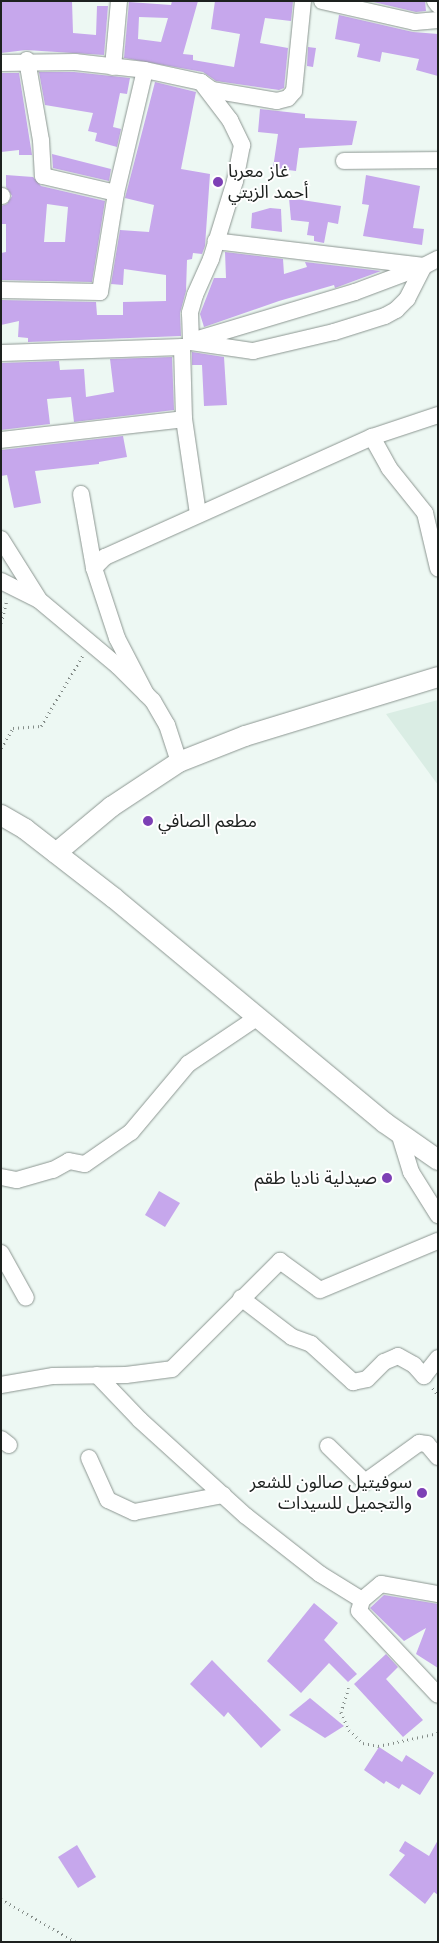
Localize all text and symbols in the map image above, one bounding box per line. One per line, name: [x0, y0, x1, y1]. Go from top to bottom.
place label: غاز معربا أحمد الزيتي: [228, 161, 308, 203]
marker: غاز معربا أحمد الزيتي: [212, 176, 224, 188]
place label: مطعم الصافي: [158, 810, 257, 832]
marker: مطعم الصافي: [142, 815, 154, 827]
place label: صيدلية ناديا طقم: [254, 1167, 377, 1189]
marker: صيدلية ناديا طقم: [381, 1172, 393, 1184]
place label: سوفيتيل صالون للشعر والتجميل للسيدات: [250, 1472, 412, 1515]
marker: سوفيتيل صالون للشعر والتجميل للسيدات: [416, 1487, 428, 1499]

